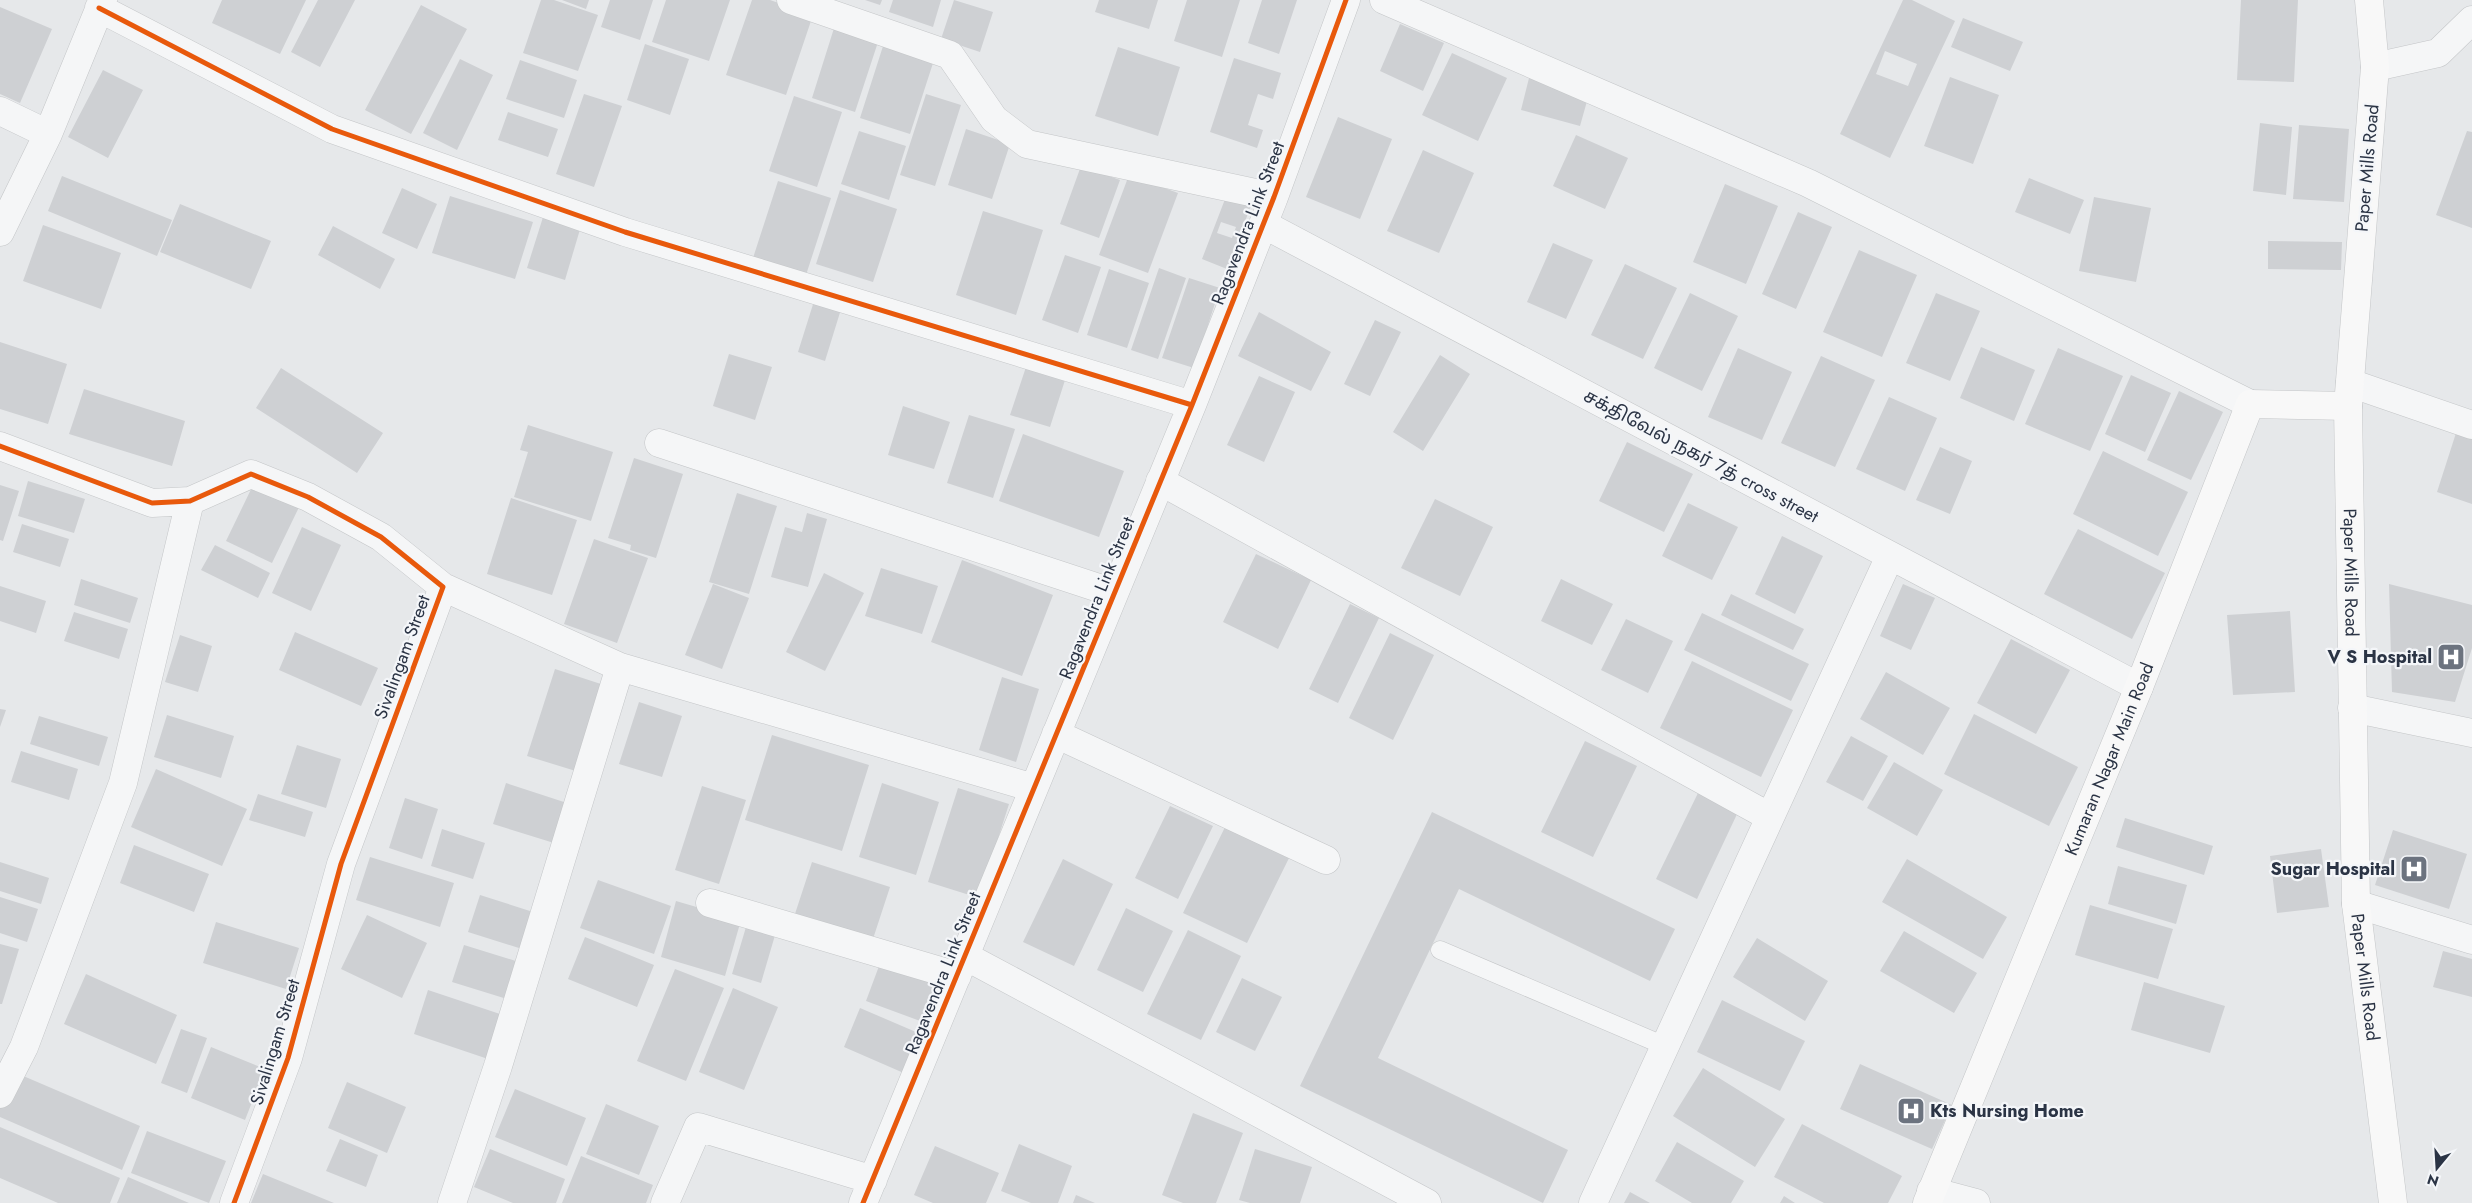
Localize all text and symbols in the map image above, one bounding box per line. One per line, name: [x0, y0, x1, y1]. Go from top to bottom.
street label: Paper Mills Road: [2348, 103, 2386, 233]
street label: Ragavendra Link Street: [1205, 137, 1291, 308]
street label: சக்திவேல் நகர் 7த் cross street: [1579, 383, 1824, 529]
street label: Paper Mills Road: [2337, 508, 2365, 637]
street label: Ragavendra Link Street: [1053, 512, 1142, 683]
street label: Sivalingam Street: [367, 591, 437, 723]
hospital icon: V S Hospital: [2436, 642, 2466, 672]
place label: V S Hospital: [2326, 644, 2432, 670]
street label: Kumaran Nagar Main Road: [2058, 659, 2160, 859]
hospital icon: Sugar Hospital: [2399, 854, 2429, 884]
place label: Sugar Hospital: [2271, 856, 2395, 882]
street label: Ragavendra Link Street: [899, 887, 988, 1058]
street label: Paper Mills Road: [2344, 912, 2386, 1042]
street label: Sivalingam Street: [243, 975, 307, 1108]
hospital icon: Kts Nursing Home: [1896, 1096, 1926, 1126]
place label: Kts Nursing Home: [1930, 1098, 2084, 1124]
north arrow: [2412, 1143, 2462, 1193]
text: N: [2425, 1169, 2441, 1192]

